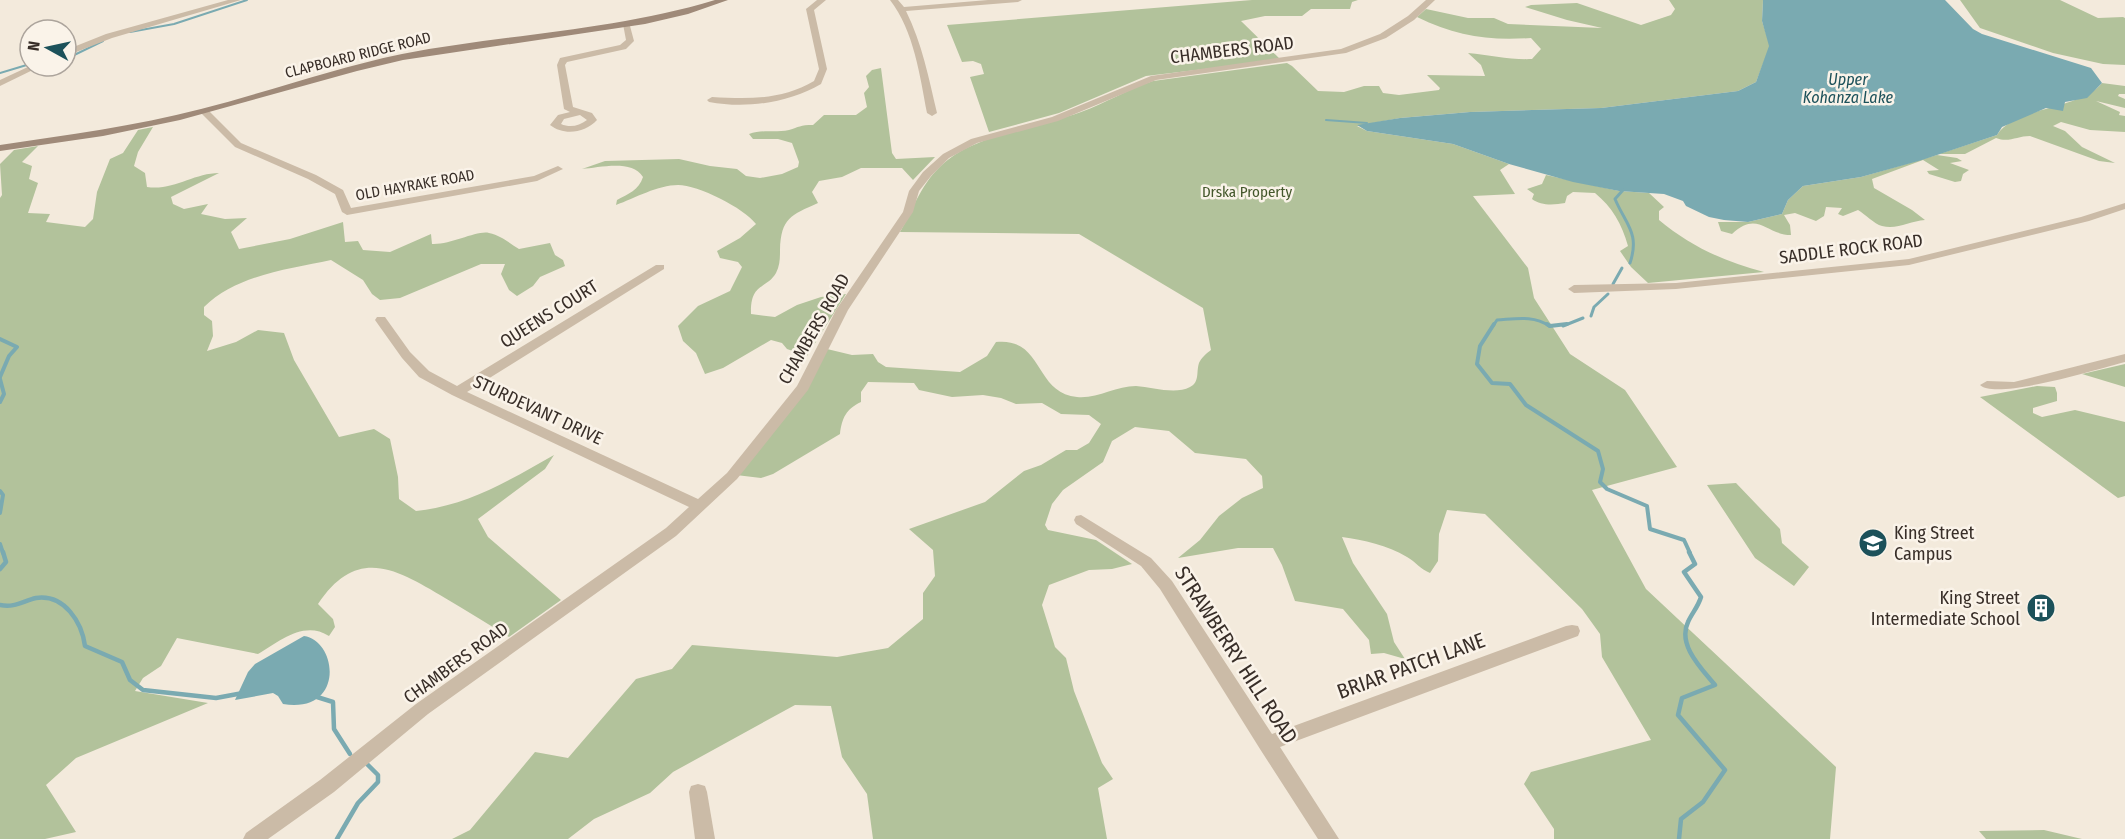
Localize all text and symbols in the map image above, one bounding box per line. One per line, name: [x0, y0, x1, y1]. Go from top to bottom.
north arrow: [18, 18, 78, 78]
street label: CLAPBOARD RIDGE ROAD: [283, 28, 433, 82]
street label: CHAMBERS ROAD: [1169, 32, 1295, 68]
text: N: [24, 40, 44, 52]
water label: Upper Kohanza Lake: [1803, 70, 1894, 107]
street label: OLD HAYRAKE ROAD: [354, 166, 476, 204]
park label: Drska Property: [1202, 183, 1292, 201]
street label: SADDLE ROCK ROAD: [1778, 229, 1924, 269]
street label: CHAMBERS ROAD: [773, 270, 855, 388]
street label: QUEENS COURT: [496, 275, 603, 353]
street label: STURDEVANT DRIVE: [470, 370, 606, 450]
place label: King Street Campus: [1894, 522, 1975, 565]
school or university icon: King Street Campus: [1857, 527, 1889, 559]
street label: STRAWBERRY HILL ROAD: [1169, 561, 1303, 749]
place label: King Street Intermediate School: [1871, 587, 2020, 630]
building icon: King Street Intermediate School: [2025, 592, 2057, 624]
street label: CHAMBERS ROAD: [399, 618, 513, 708]
street label: BRIAR PATCH LANE: [1333, 627, 1489, 705]

